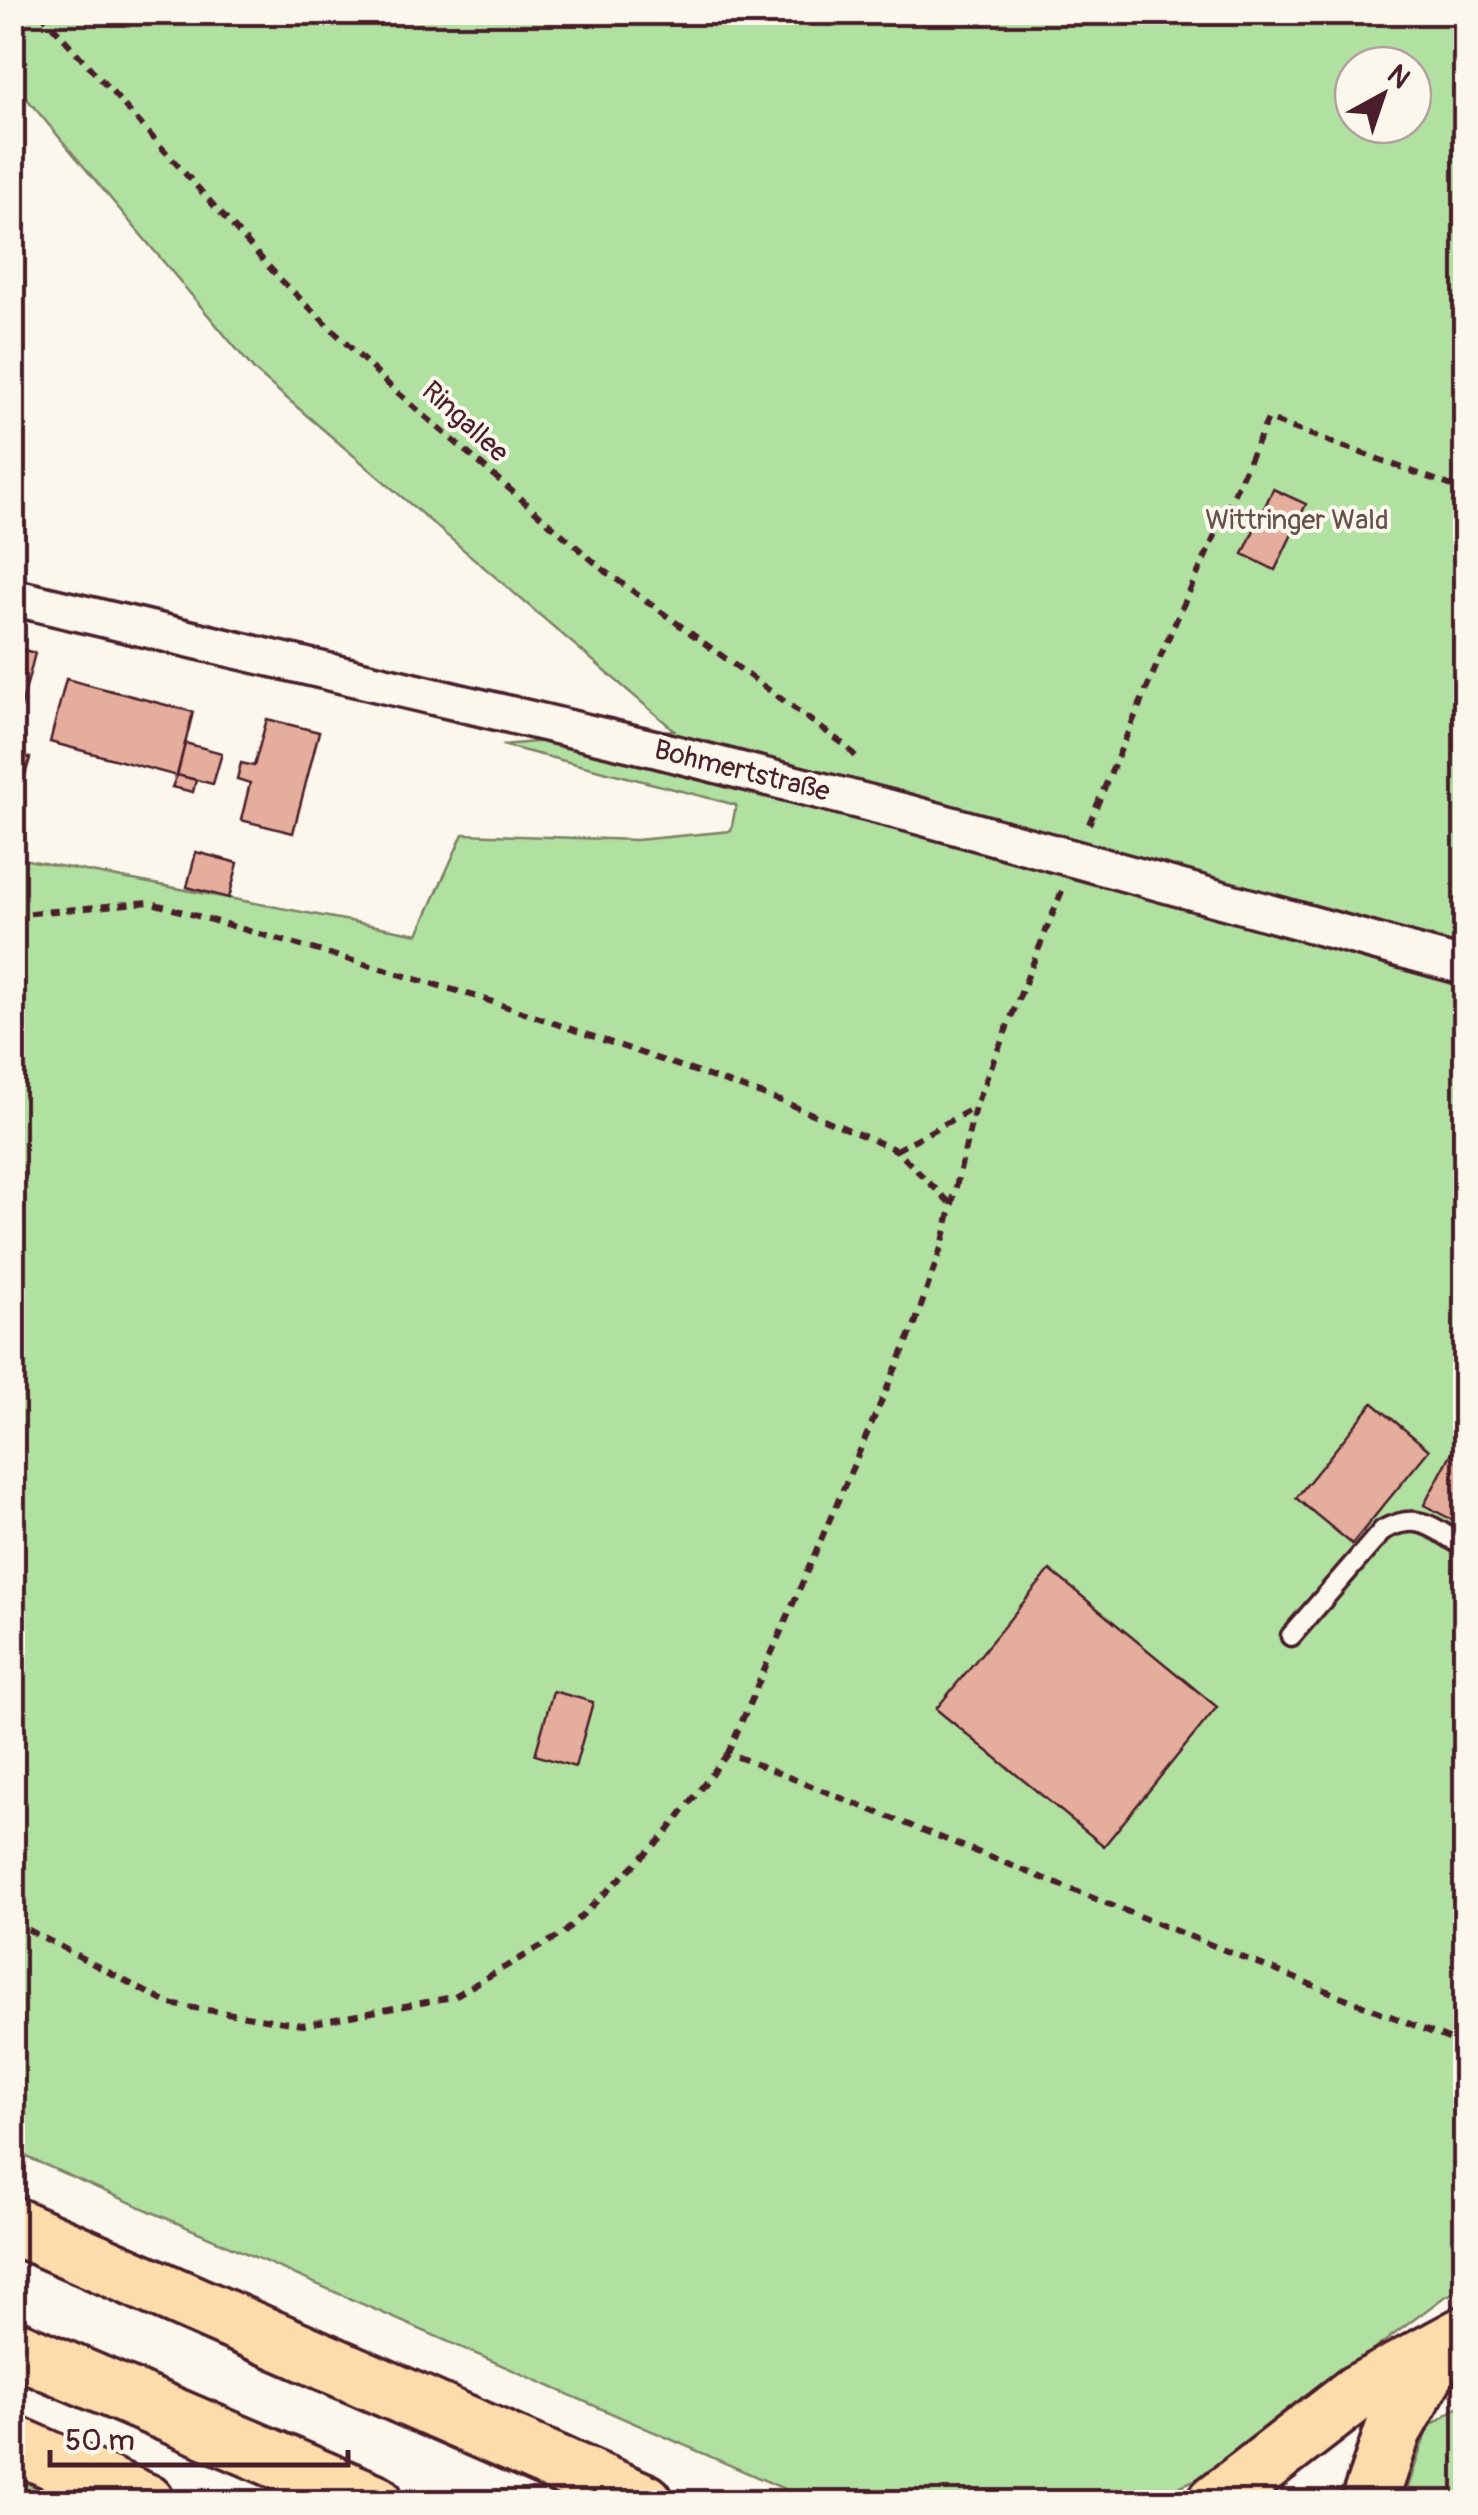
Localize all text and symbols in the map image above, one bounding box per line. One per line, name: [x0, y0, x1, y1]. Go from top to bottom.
north arrow: [1333, 45, 1433, 145]
text: N: [1380, 58, 1417, 96]
street label: Ringallee: [414, 374, 516, 470]
park label: Wittringer Wald: [1205, 503, 1389, 538]
street label: Bohmertstraße: [651, 732, 834, 810]
scale bar: [50, 2405, 348, 2467]
text: 50 m: [65, 2422, 135, 2459]

